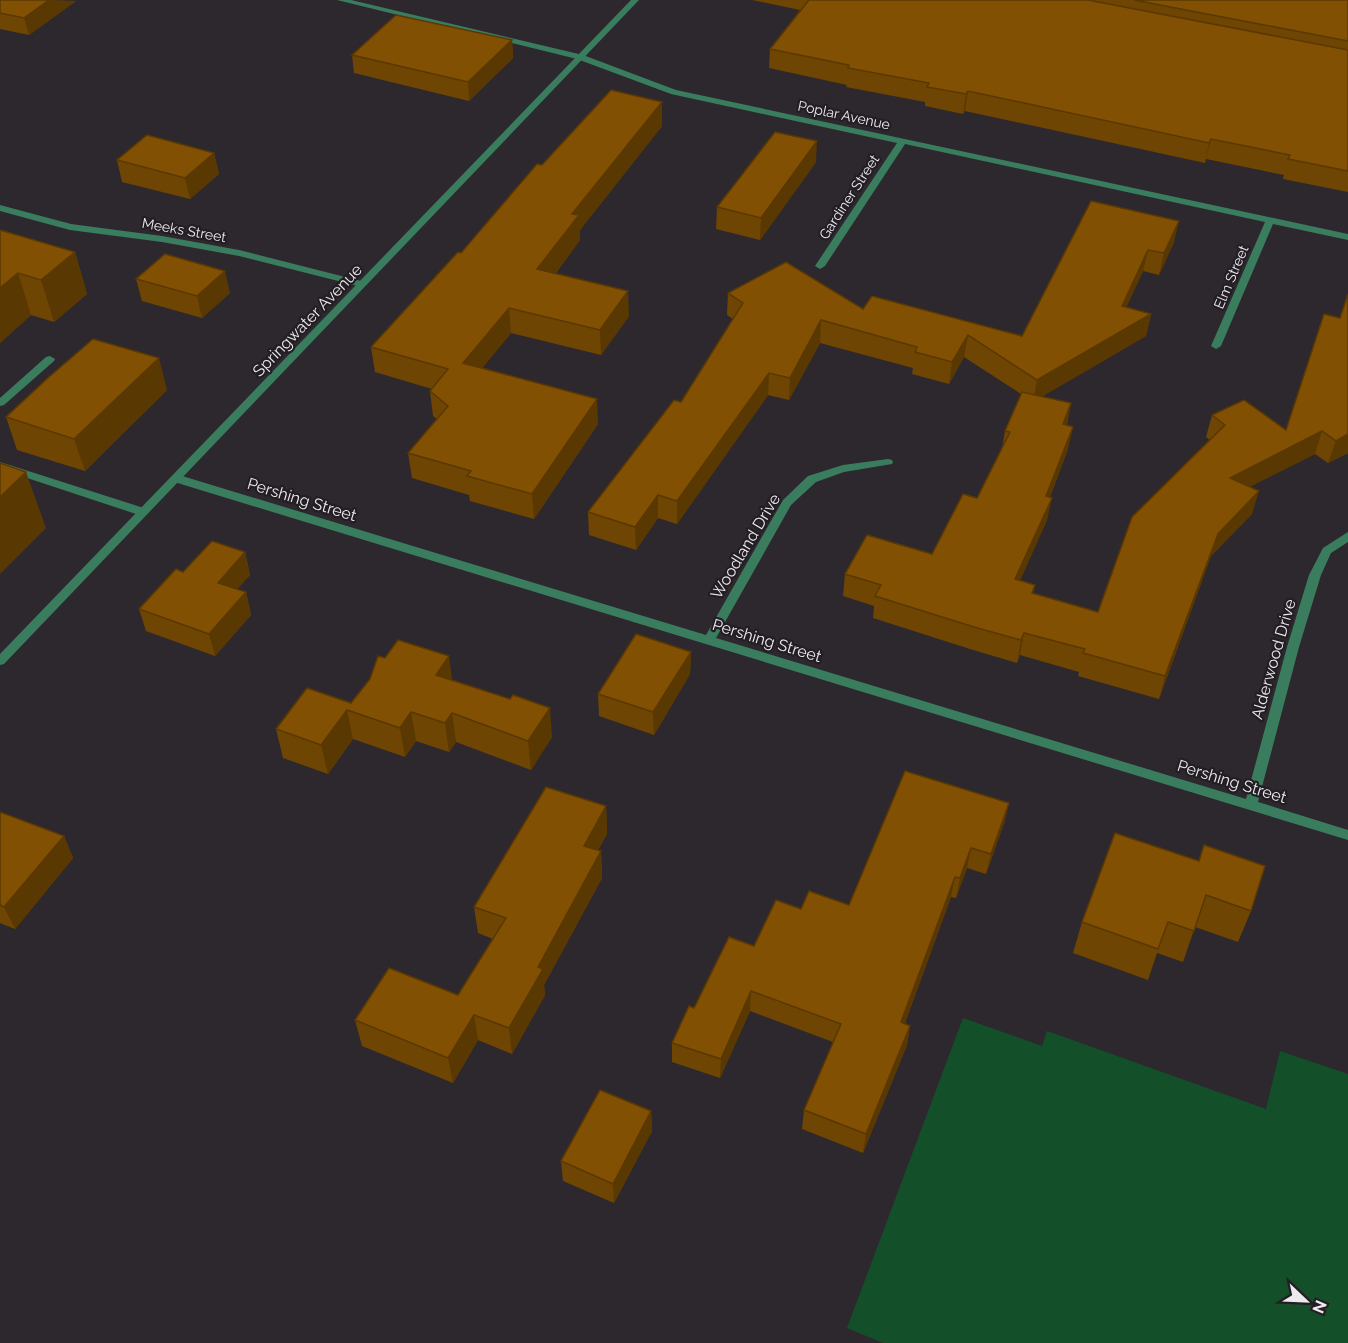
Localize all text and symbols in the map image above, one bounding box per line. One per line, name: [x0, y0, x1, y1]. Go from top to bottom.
street label: Poplar Avenue: [796, 97, 892, 133]
street label: Gardiner Street: [816, 152, 882, 242]
street label: Meeks Street: [141, 215, 228, 245]
street label: Elm Street: [1210, 242, 1252, 311]
street label: Springwater Avenue: [249, 260, 366, 381]
street label: Pershing Street: [245, 474, 359, 525]
street label: Woodland Drive: [707, 490, 784, 602]
street label: Alderwood Drive: [1247, 597, 1300, 721]
street label: Pershing Street: [710, 615, 824, 666]
street label: Pershing Street: [1175, 756, 1289, 807]
north arrow: [1276, 1271, 1336, 1331]
text: N: [1308, 1297, 1330, 1316]

